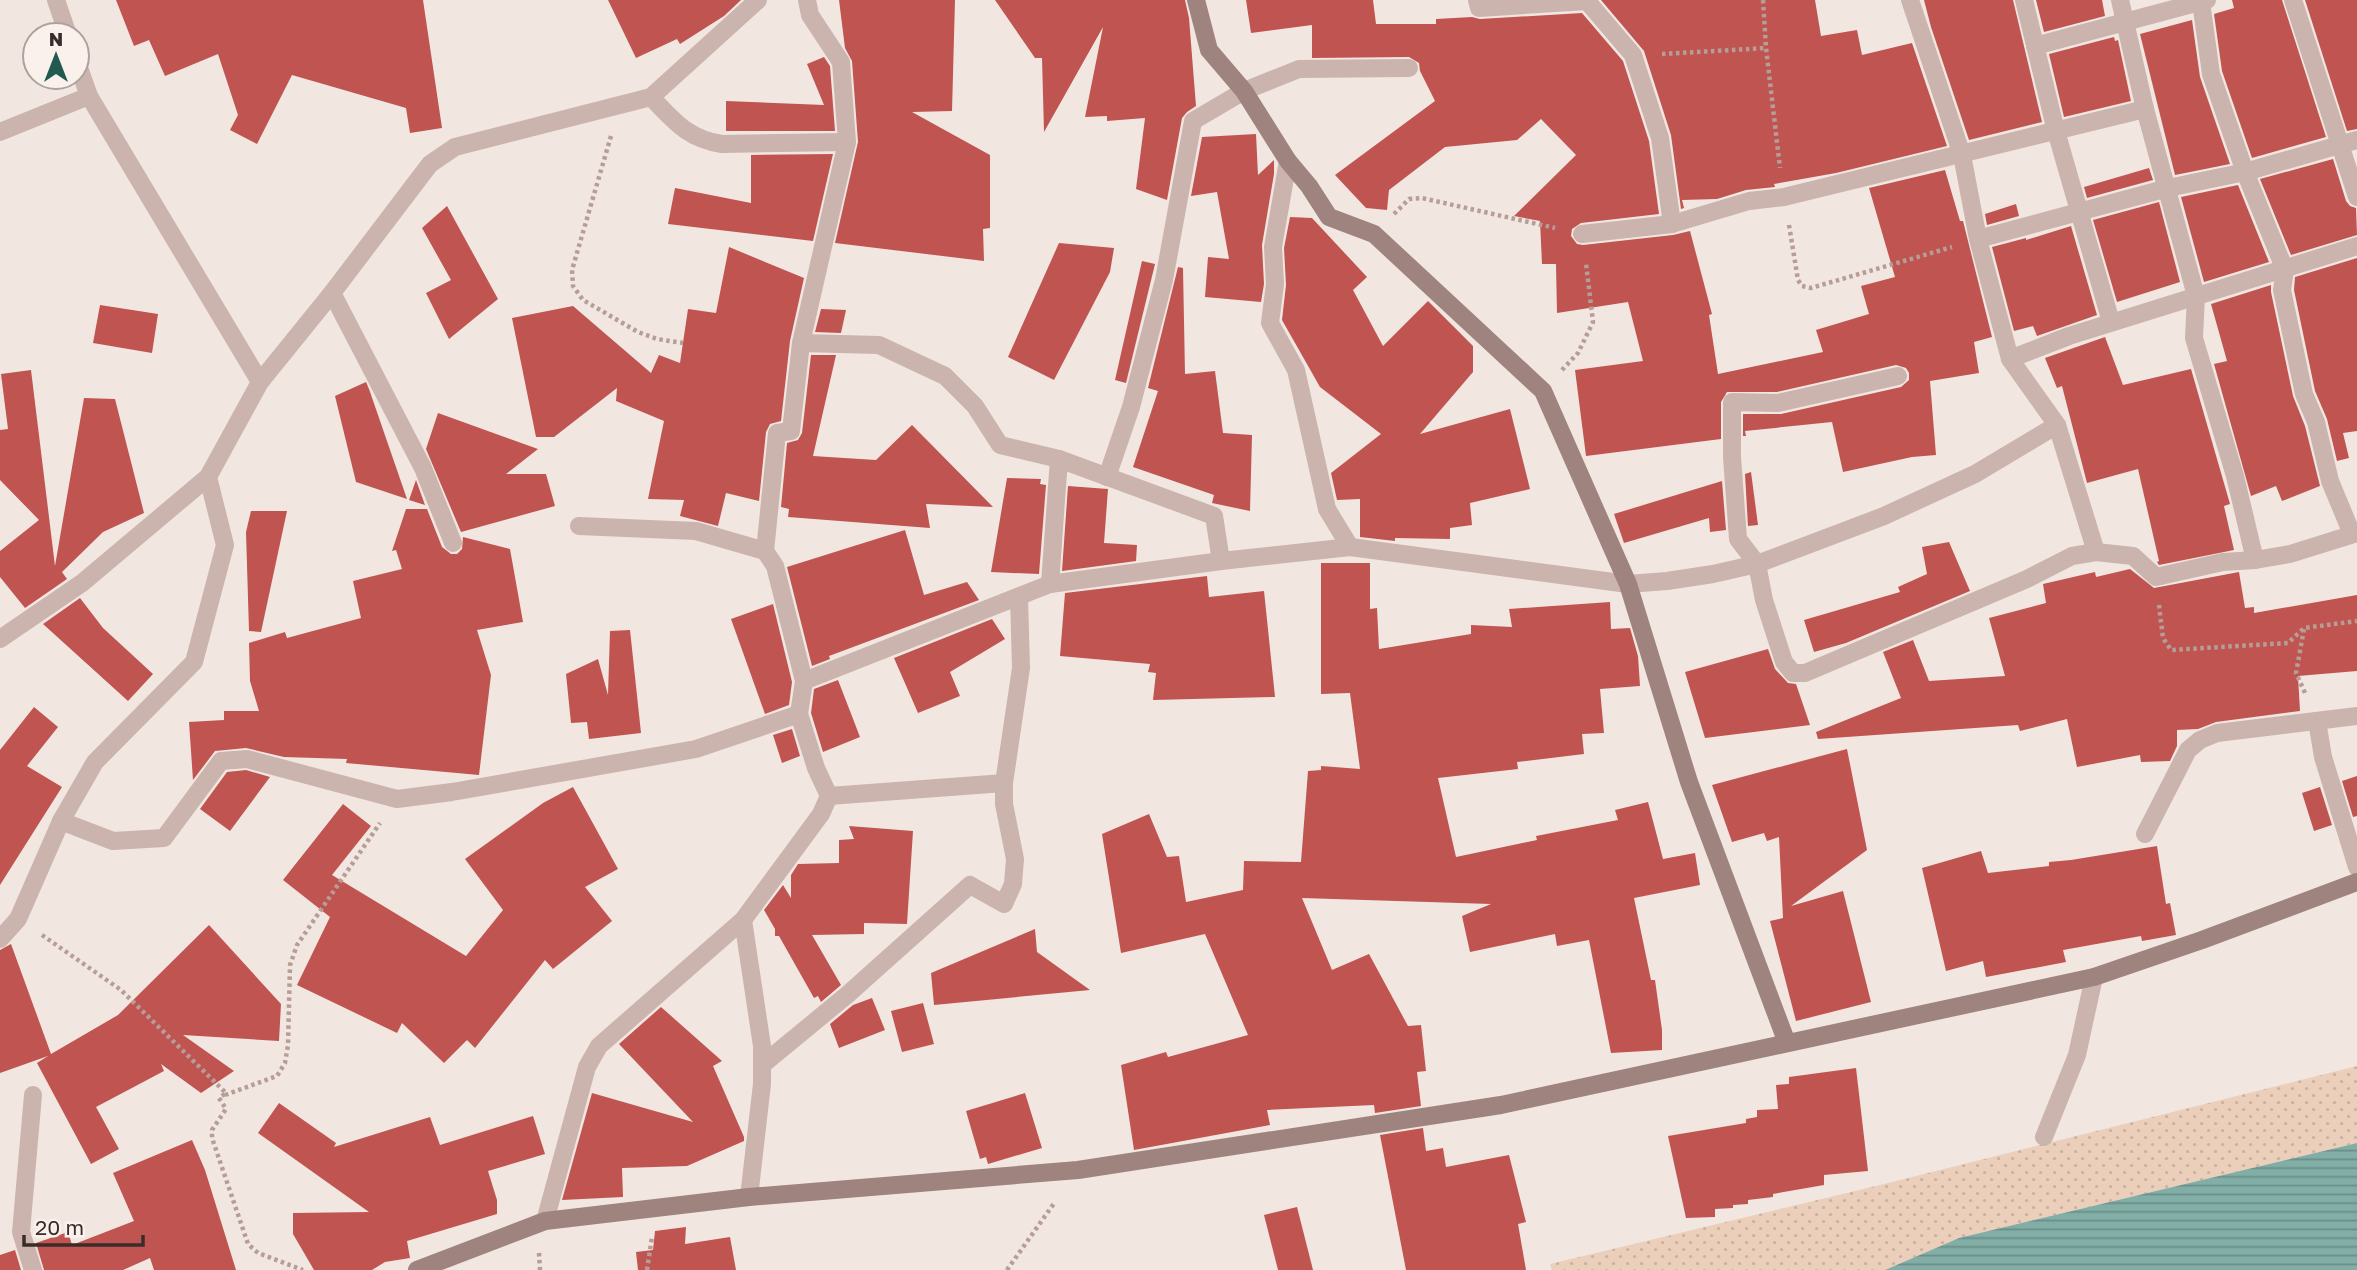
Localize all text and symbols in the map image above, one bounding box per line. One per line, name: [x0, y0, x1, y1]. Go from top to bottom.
north arrow: [21, 21, 91, 91]
text: N: [49, 27, 63, 50]
scale bar: [24, 1204, 144, 1248]
text: 20 m: [35, 1214, 84, 1240]

